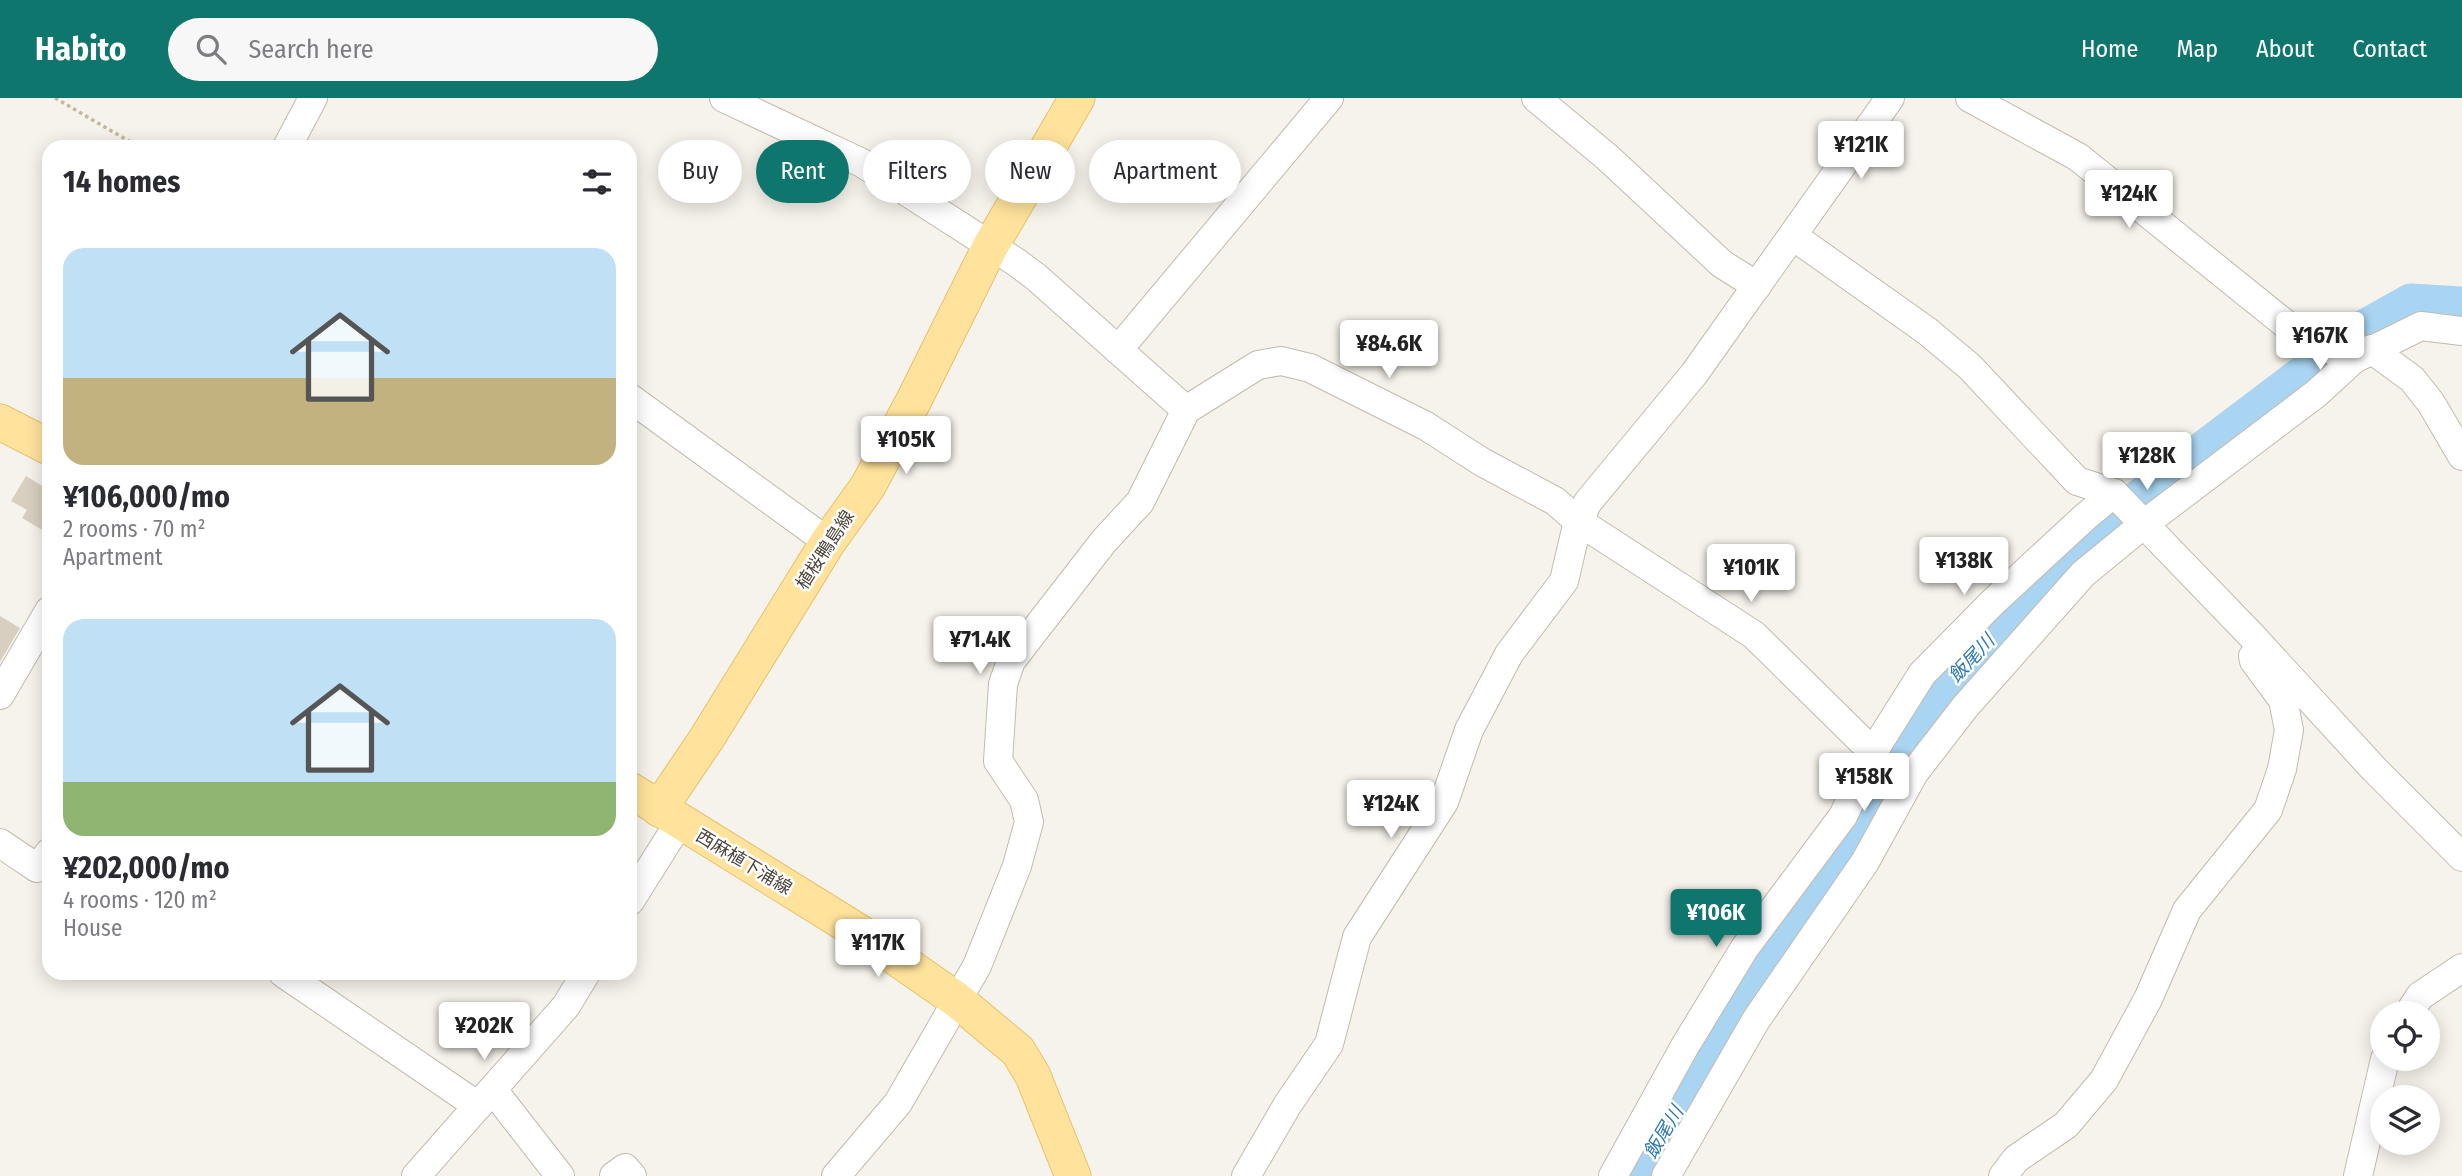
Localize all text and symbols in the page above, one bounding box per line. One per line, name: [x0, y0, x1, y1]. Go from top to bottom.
search box: [168, 18, 658, 81]
text: Habito: [35, 29, 126, 69]
icon: search: [192, 30, 230, 68]
text: Search here: [248, 34, 374, 65]
text: Home: [2081, 35, 2138, 63]
text: Map: [2176, 35, 2218, 63]
text: About: [2256, 35, 2314, 63]
text: Contact: [2352, 35, 2427, 63]
pin: ¥121K: [1812, 122, 1910, 181]
text: ¥121K: [1834, 130, 1888, 158]
chip: Buy: [658, 140, 742, 203]
chip: Rent: [756, 140, 849, 203]
chip: Filters: [863, 140, 971, 203]
chip: New: [985, 140, 1075, 203]
chip: Apartment: [1089, 140, 1241, 203]
icon: filters: [578, 163, 616, 201]
text: 14 homes: [63, 164, 180, 200]
pin: ¥124K: [2080, 170, 2178, 230]
text: ¥124K: [2101, 179, 2157, 207]
icon: home: [277, 294, 403, 420]
pin: ¥167K: [2271, 313, 2369, 372]
pin: ¥84.6K: [1332, 320, 1446, 380]
text: ¥167K: [2292, 321, 2348, 349]
text: ¥84.6K: [1356, 329, 1422, 357]
pin: ¥105K: [857, 416, 955, 476]
text: ¥105K: [877, 425, 935, 453]
pin: ¥128K: [2098, 432, 2196, 492]
text: ¥128K: [2118, 441, 2176, 469]
text: ¥106,000/mo: [63, 479, 230, 515]
street label: 植桜鴨島線: [791, 506, 859, 594]
text: 2 rooms · 70 m²: [63, 515, 206, 543]
pin: ¥138K: [1915, 538, 2013, 597]
text: Apartment: [63, 543, 163, 571]
pin: ¥101K: [1702, 545, 1800, 604]
text: ¥138K: [1935, 546, 1993, 574]
text: ¥101K: [1723, 553, 1779, 581]
pin: ¥71.4K: [923, 616, 1037, 676]
text: ¥71.4K: [949, 625, 1011, 653]
water label: 飯尾川: [1944, 628, 2001, 687]
icon: home: [277, 665, 403, 791]
pin: ¥158K: [1815, 754, 1913, 813]
text: ¥158K: [1835, 762, 1893, 790]
pin: ¥124K: [1342, 780, 1440, 840]
text: ¥124K: [1363, 789, 1419, 817]
street label: 西麻植下浦線: [692, 825, 796, 899]
text: ¥202,000/mo: [63, 850, 230, 886]
text: 4 rooms · 120 m²: [63, 886, 217, 914]
pin: ¥106K: [1667, 890, 1765, 949]
text: ¥106K: [1687, 898, 1745, 926]
text: House: [63, 914, 122, 942]
pin: ¥117K: [829, 920, 927, 979]
text: ¥117K: [851, 928, 905, 956]
map controls: [2370, 1001, 2440, 1155]
button: locate: [2370, 1001, 2440, 1071]
pin: ¥202K: [435, 1002, 533, 1062]
text: ¥202K: [455, 1011, 513, 1039]
button: layers: [2370, 1085, 2440, 1155]
water label: 飯尾川: [1639, 1100, 1689, 1163]

